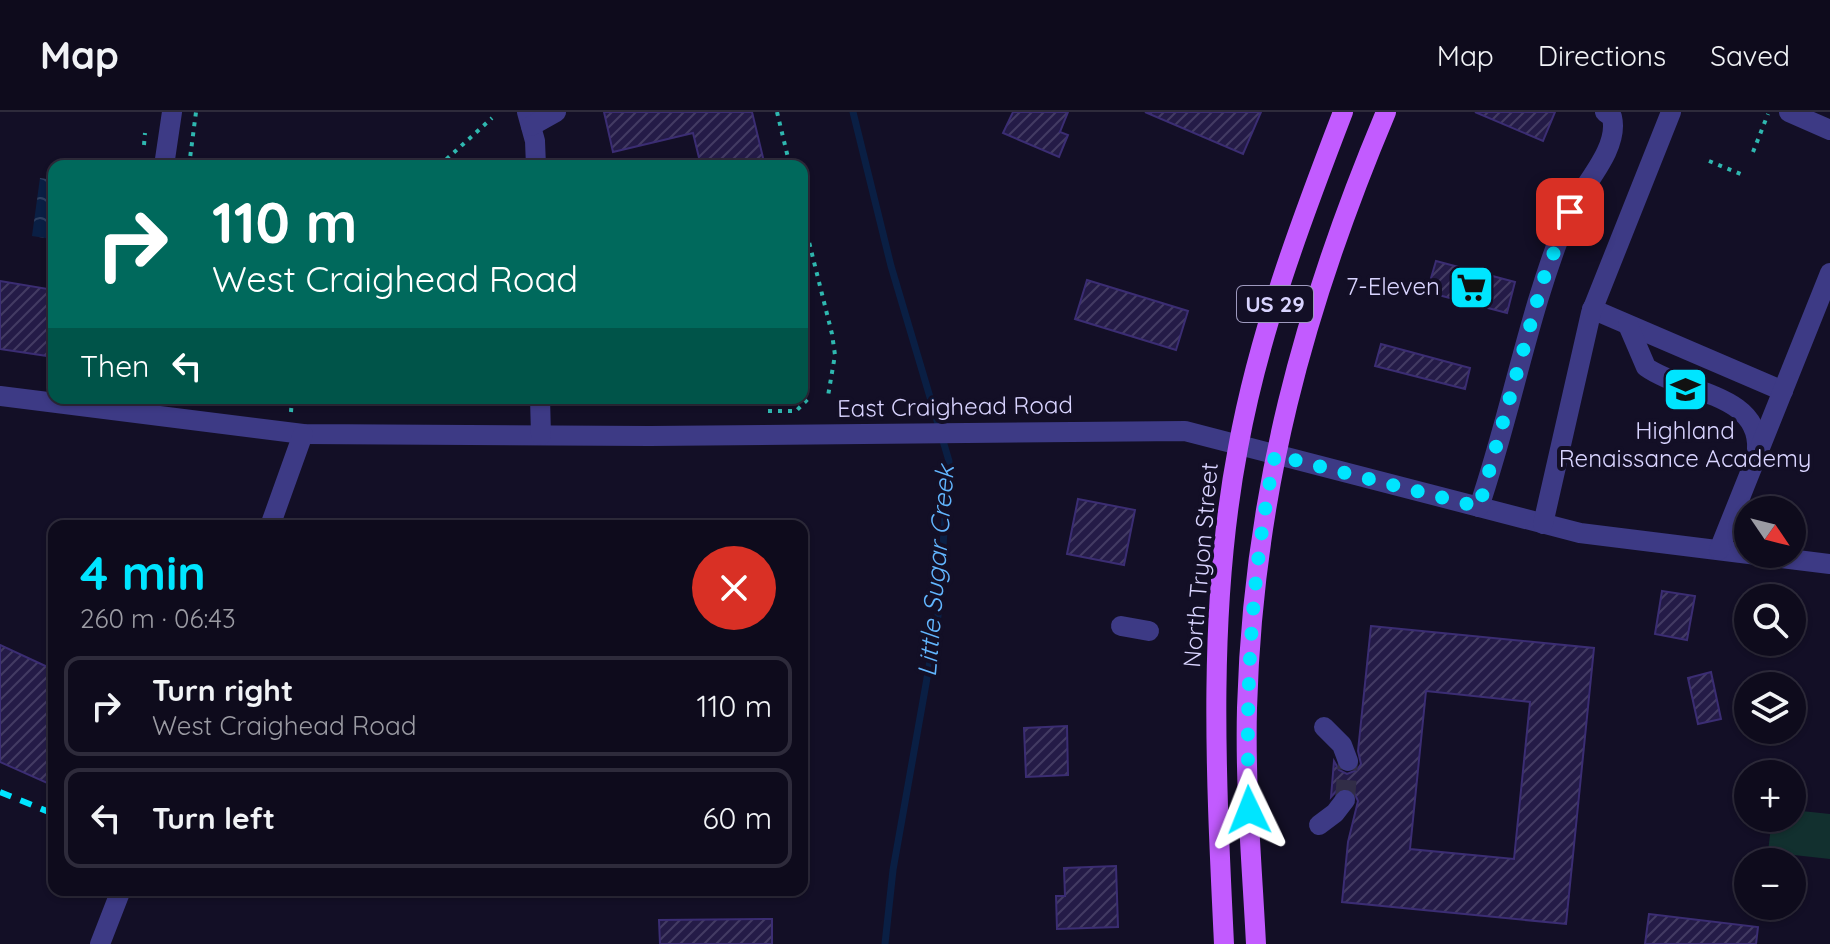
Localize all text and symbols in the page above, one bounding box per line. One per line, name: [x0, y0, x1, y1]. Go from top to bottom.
text: Map: [40, 31, 119, 79]
text: Map: [1437, 38, 1494, 73]
text: Directions: [1538, 38, 1666, 73]
text: Saved: [1710, 38, 1790, 73]
pin: [1536, 178, 1604, 246]
text: 110 m: [212, 187, 357, 257]
icon: arrive: [1548, 190, 1592, 234]
icon: right: [80, 192, 184, 296]
text: West Craighead Road: [212, 256, 578, 301]
supermarket icon: 7-Eleven: [1447, 263, 1495, 311]
place label: 7-Eleven: [1346, 271, 1440, 301]
road number: US 29: [1237, 286, 1313, 322]
icon: left: [165, 344, 209, 388]
text: Then: [80, 347, 149, 385]
school or university icon: Highland Renaissance Academy: [1661, 365, 1709, 413]
street label: East Craighead Road: [837, 389, 1073, 423]
place label: Highland Renaissance Academy: [1559, 415, 1811, 473]
street label: North Tryon Street: [1176, 461, 1224, 669]
water label: Little Sugar Creek: [910, 462, 961, 678]
north arrow: [1734, 496, 1806, 568]
map controls: [1734, 496, 1806, 920]
text: 4 min: [80, 542, 206, 602]
button: close: [692, 546, 776, 630]
button: search: [1734, 584, 1806, 656]
text: 260 m · 06:43: [80, 602, 236, 635]
text: Turn right: [152, 671, 293, 709]
button: layers: [1734, 672, 1806, 744]
icon: right: [84, 684, 128, 728]
text: 110 m: [696, 687, 772, 725]
text: West Craighead Road: [152, 709, 416, 742]
button: +: [1734, 760, 1806, 832]
position arrow: [1207, 768, 1291, 852]
icon: left: [84, 796, 128, 840]
text: Turn left: [152, 799, 275, 837]
text: 60 m: [702, 799, 772, 837]
button: −: [1734, 848, 1806, 920]

